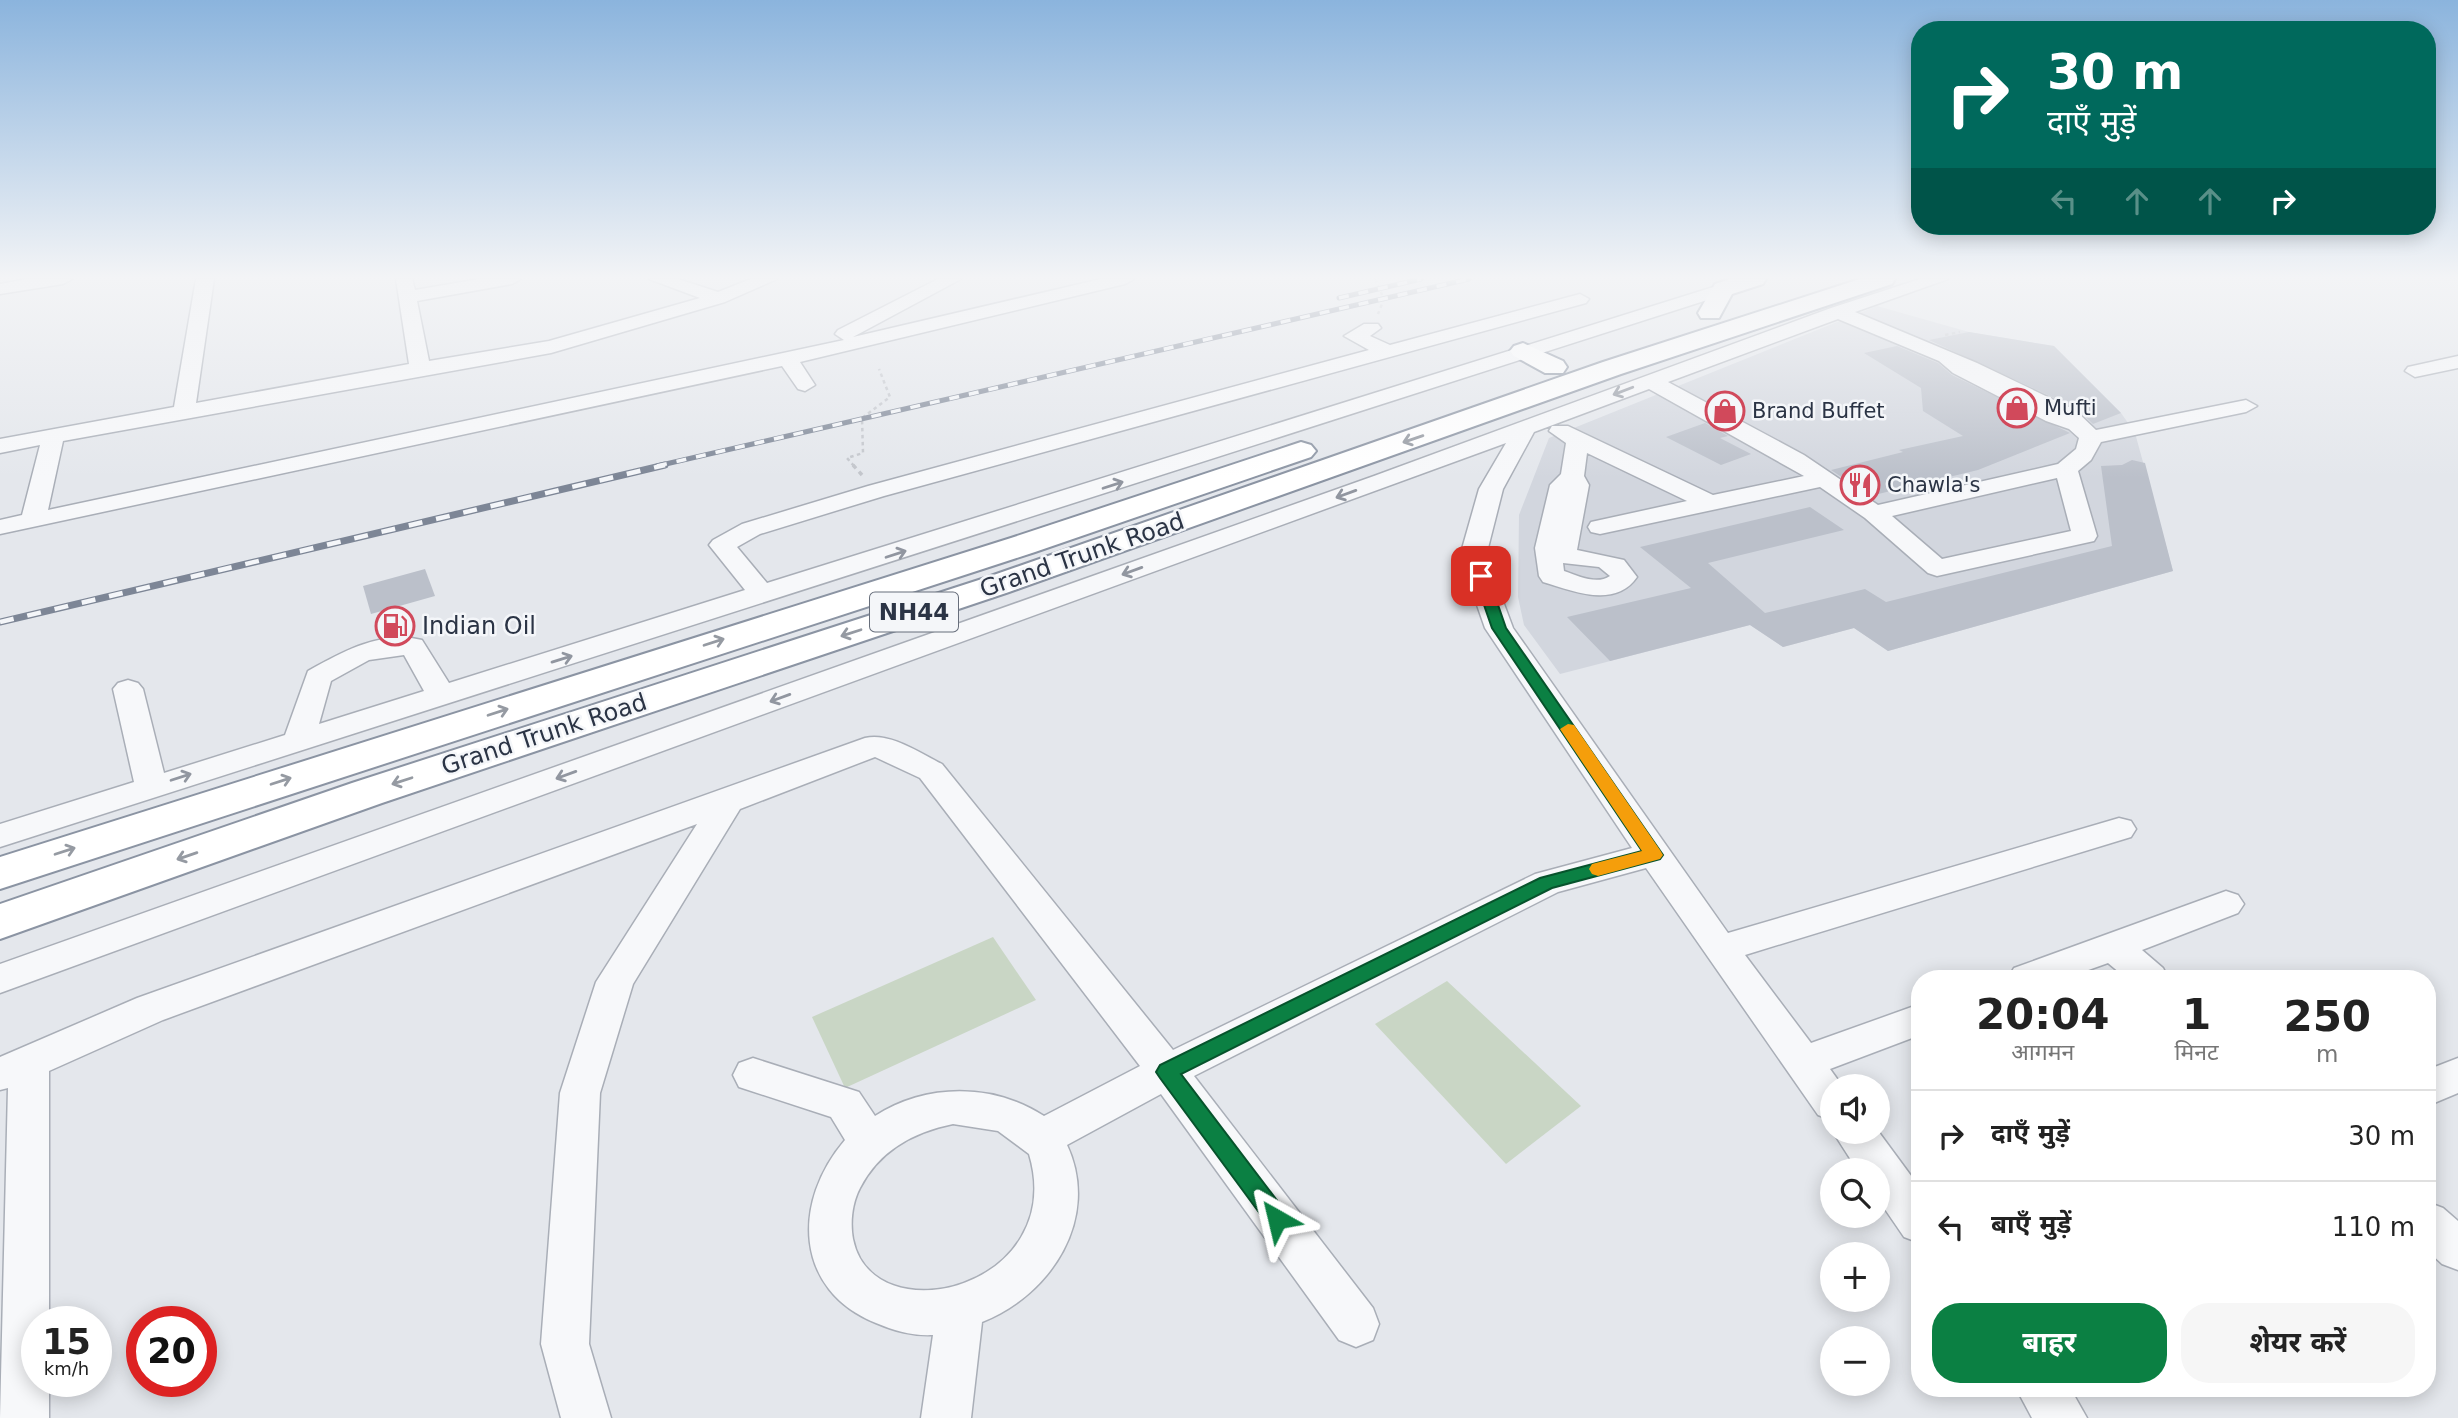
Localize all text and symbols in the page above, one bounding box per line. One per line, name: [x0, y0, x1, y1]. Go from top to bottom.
text: 30 m: [2047, 44, 2183, 101]
icon: right: [1932, 49, 2023, 140]
text: दाएँ मुड़ें: [2047, 103, 2136, 141]
icon: left: [2045, 182, 2083, 220]
icon: ahead: [2118, 182, 2156, 220]
icon: ahead: [2191, 182, 2229, 220]
icon: right: [2264, 182, 2302, 220]
one-way arrow: [1612, 386, 1634, 399]
shop icon: Mufti: [1996, 387, 2038, 429]
shop icon: Brand Buffet: [1704, 390, 1746, 432]
place label: Mufti: [2044, 396, 2097, 420]
place label: Brand Buffet: [1752, 399, 1885, 423]
one-way arrow: [1403, 434, 1425, 446]
restaurant icon: Chawla's: [1839, 464, 1881, 506]
place label: Chawla's: [1887, 473, 1980, 497]
one-way arrow: [1102, 477, 1124, 490]
one-way arrow: [1336, 489, 1358, 501]
street label: Grand Trunk Road: [976, 507, 1188, 603]
pin: [1451, 546, 1511, 606]
one-way arrow: [885, 547, 907, 559]
icon: arrive: [1462, 557, 1500, 595]
one-way arrow: [1122, 566, 1144, 578]
road number: NH44: [870, 592, 958, 632]
fuel station icon: Indian Oil: [374, 605, 416, 647]
place label: Indian Oil: [422, 612, 536, 640]
one-way arrow: [840, 628, 862, 640]
one-way arrow: [703, 635, 725, 648]
one-way arrow: [551, 651, 573, 664]
street label: Grand Trunk Road: [438, 688, 650, 780]
one-way arrow: [769, 693, 791, 705]
one-way arrow: [486, 704, 508, 717]
one-way arrow: [170, 770, 192, 783]
one-way arrow: [555, 770, 577, 782]
one-way arrow: [270, 774, 292, 787]
one-way arrow: [392, 776, 414, 788]
one-way arrow: [53, 844, 75, 856]
one-way arrow: [177, 851, 199, 863]
text: 20:04: [1976, 990, 2110, 1039]
text: 1: [2182, 990, 2211, 1039]
text: 250: [2283, 992, 2371, 1041]
text: आगमन: [2011, 1039, 2074, 1065]
text: मिनट: [2174, 1039, 2219, 1065]
text: m: [2316, 1041, 2338, 1067]
map controls: [1820, 1074, 1890, 1396]
button: sound: [1820, 1074, 1890, 1144]
icon: right: [1932, 1117, 1970, 1155]
text: दाएँ मुड़ें: [1991, 1118, 2070, 1148]
text: 30 m: [2348, 1121, 2415, 1151]
button: search: [1820, 1158, 1890, 1228]
position arrow: [1240, 1182, 1314, 1256]
icon: left: [1932, 1208, 1970, 1246]
text: बाएँ मुड़ें: [1991, 1209, 2071, 1239]
text: 110 m: [2332, 1212, 2415, 1242]
button: +: [1820, 1242, 1890, 1312]
button: बाहर: [1932, 1303, 2167, 1383]
button: शेयर करें: [2181, 1303, 2415, 1383]
speed limit sign: 20: [126, 1306, 217, 1397]
text: 15: [42, 1322, 91, 1362]
button: −: [1820, 1326, 1890, 1396]
text: km/h: [44, 1358, 89, 1379]

